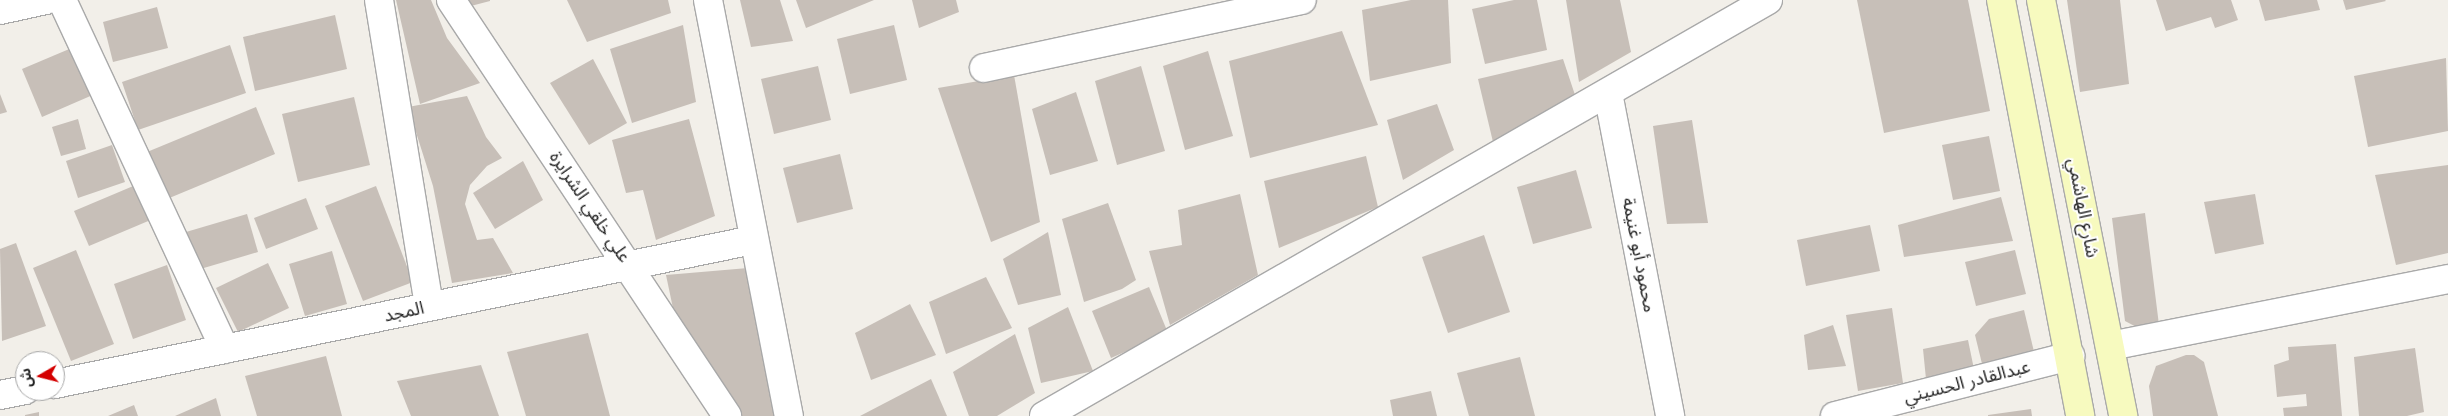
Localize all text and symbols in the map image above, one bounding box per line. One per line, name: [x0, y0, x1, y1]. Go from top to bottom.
street label: علي خلقي الشرايرة: [545, 147, 635, 267]
street label: شارع الهاشمي: [2063, 156, 2103, 260]
street label: محمود أبو غنيمة: [1617, 196, 1661, 314]
street label: المجد: [382, 297, 426, 327]
north arrow: [15, 351, 65, 401]
street label: عبدالقادر الحسيني: [1901, 356, 2033, 408]
text: ش: [16, 367, 36, 389]

